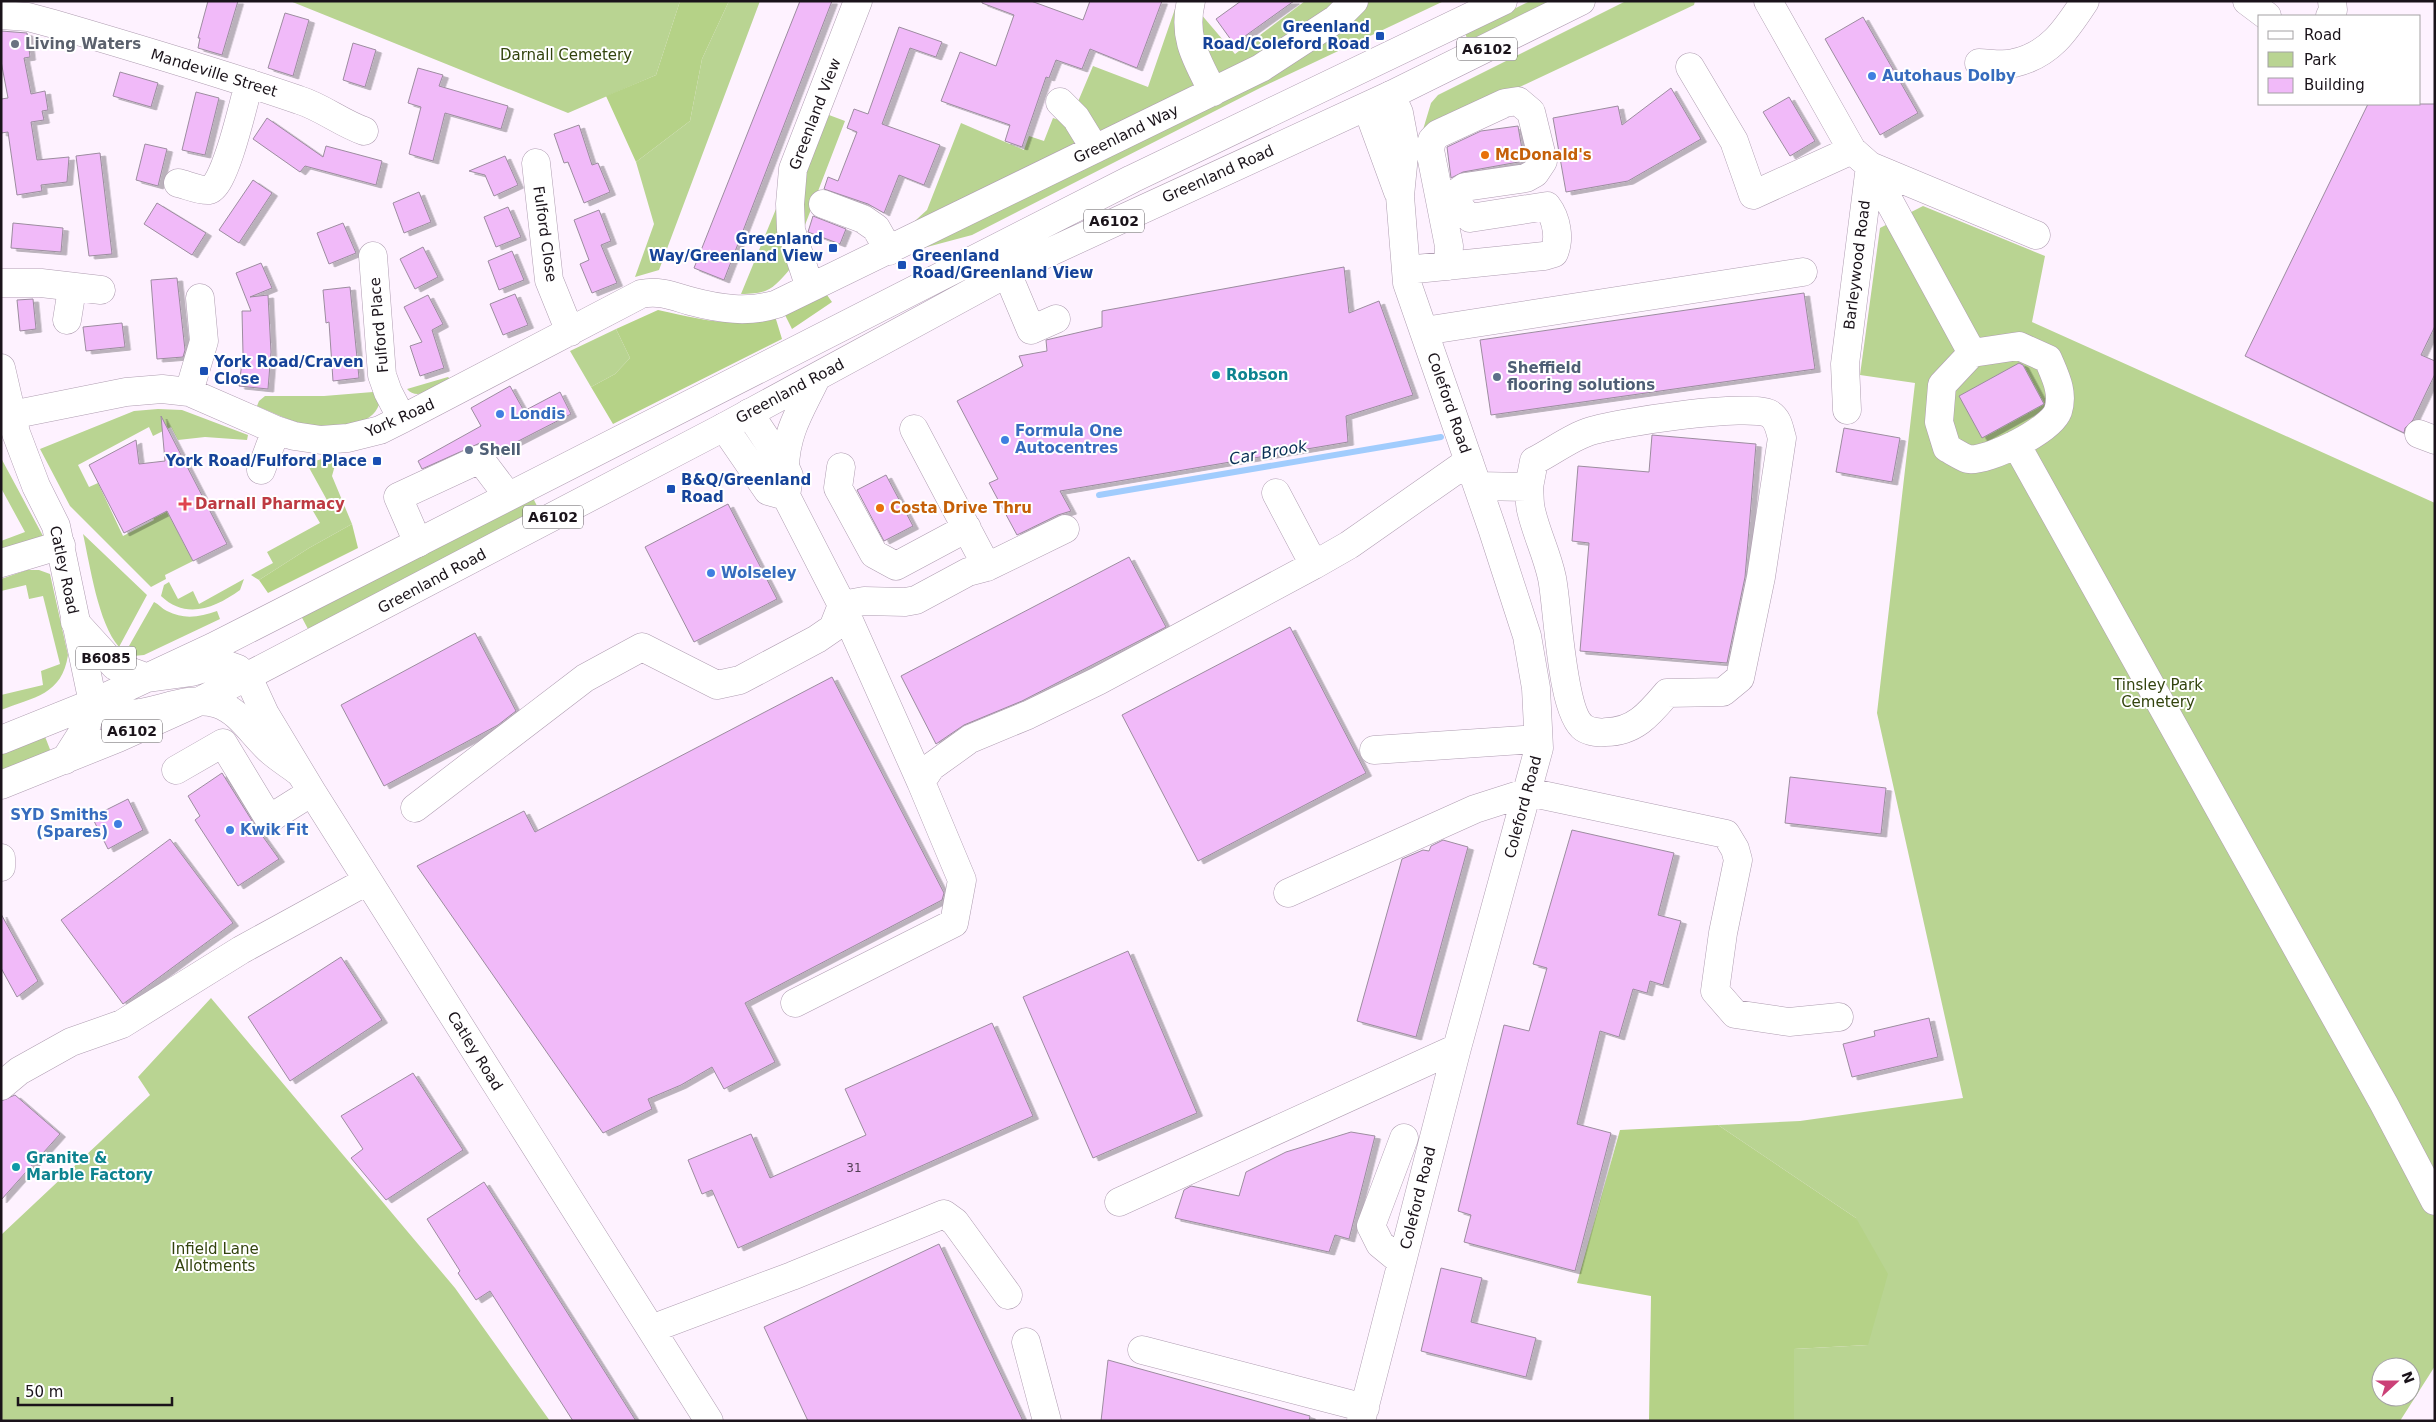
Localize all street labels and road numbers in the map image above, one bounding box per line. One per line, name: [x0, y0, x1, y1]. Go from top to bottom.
road number: A6102: [1457, 38, 1517, 61]
street label: Mandeville Street: [149, 45, 280, 101]
street label: Greenland View: [785, 56, 845, 172]
street label: Greenland Way: [1071, 101, 1182, 167]
street label: Greenland Road: [1159, 141, 1277, 207]
street label: Fulford Close: [529, 185, 561, 283]
street label: Barleywood Road: [1840, 199, 1874, 331]
road number: A6102: [1084, 210, 1144, 232]
street label: Fulford Place: [366, 276, 392, 374]
street label: Coleford Road: [1423, 350, 1475, 456]
street label: Greenland Road: [733, 355, 847, 427]
street label: York Road: [362, 395, 437, 442]
road number: A6102: [523, 506, 583, 528]
street label: Catley Road: [46, 524, 82, 616]
street label: Greenland Road: [375, 545, 489, 617]
road number: B6085: [76, 646, 136, 670]
road number: A6102: [102, 719, 162, 742]
street label: Coleford Road: [1501, 754, 1545, 860]
street label: Catley Road: [443, 1008, 507, 1094]
street label: Coleford Road: [1397, 1145, 1439, 1251]

